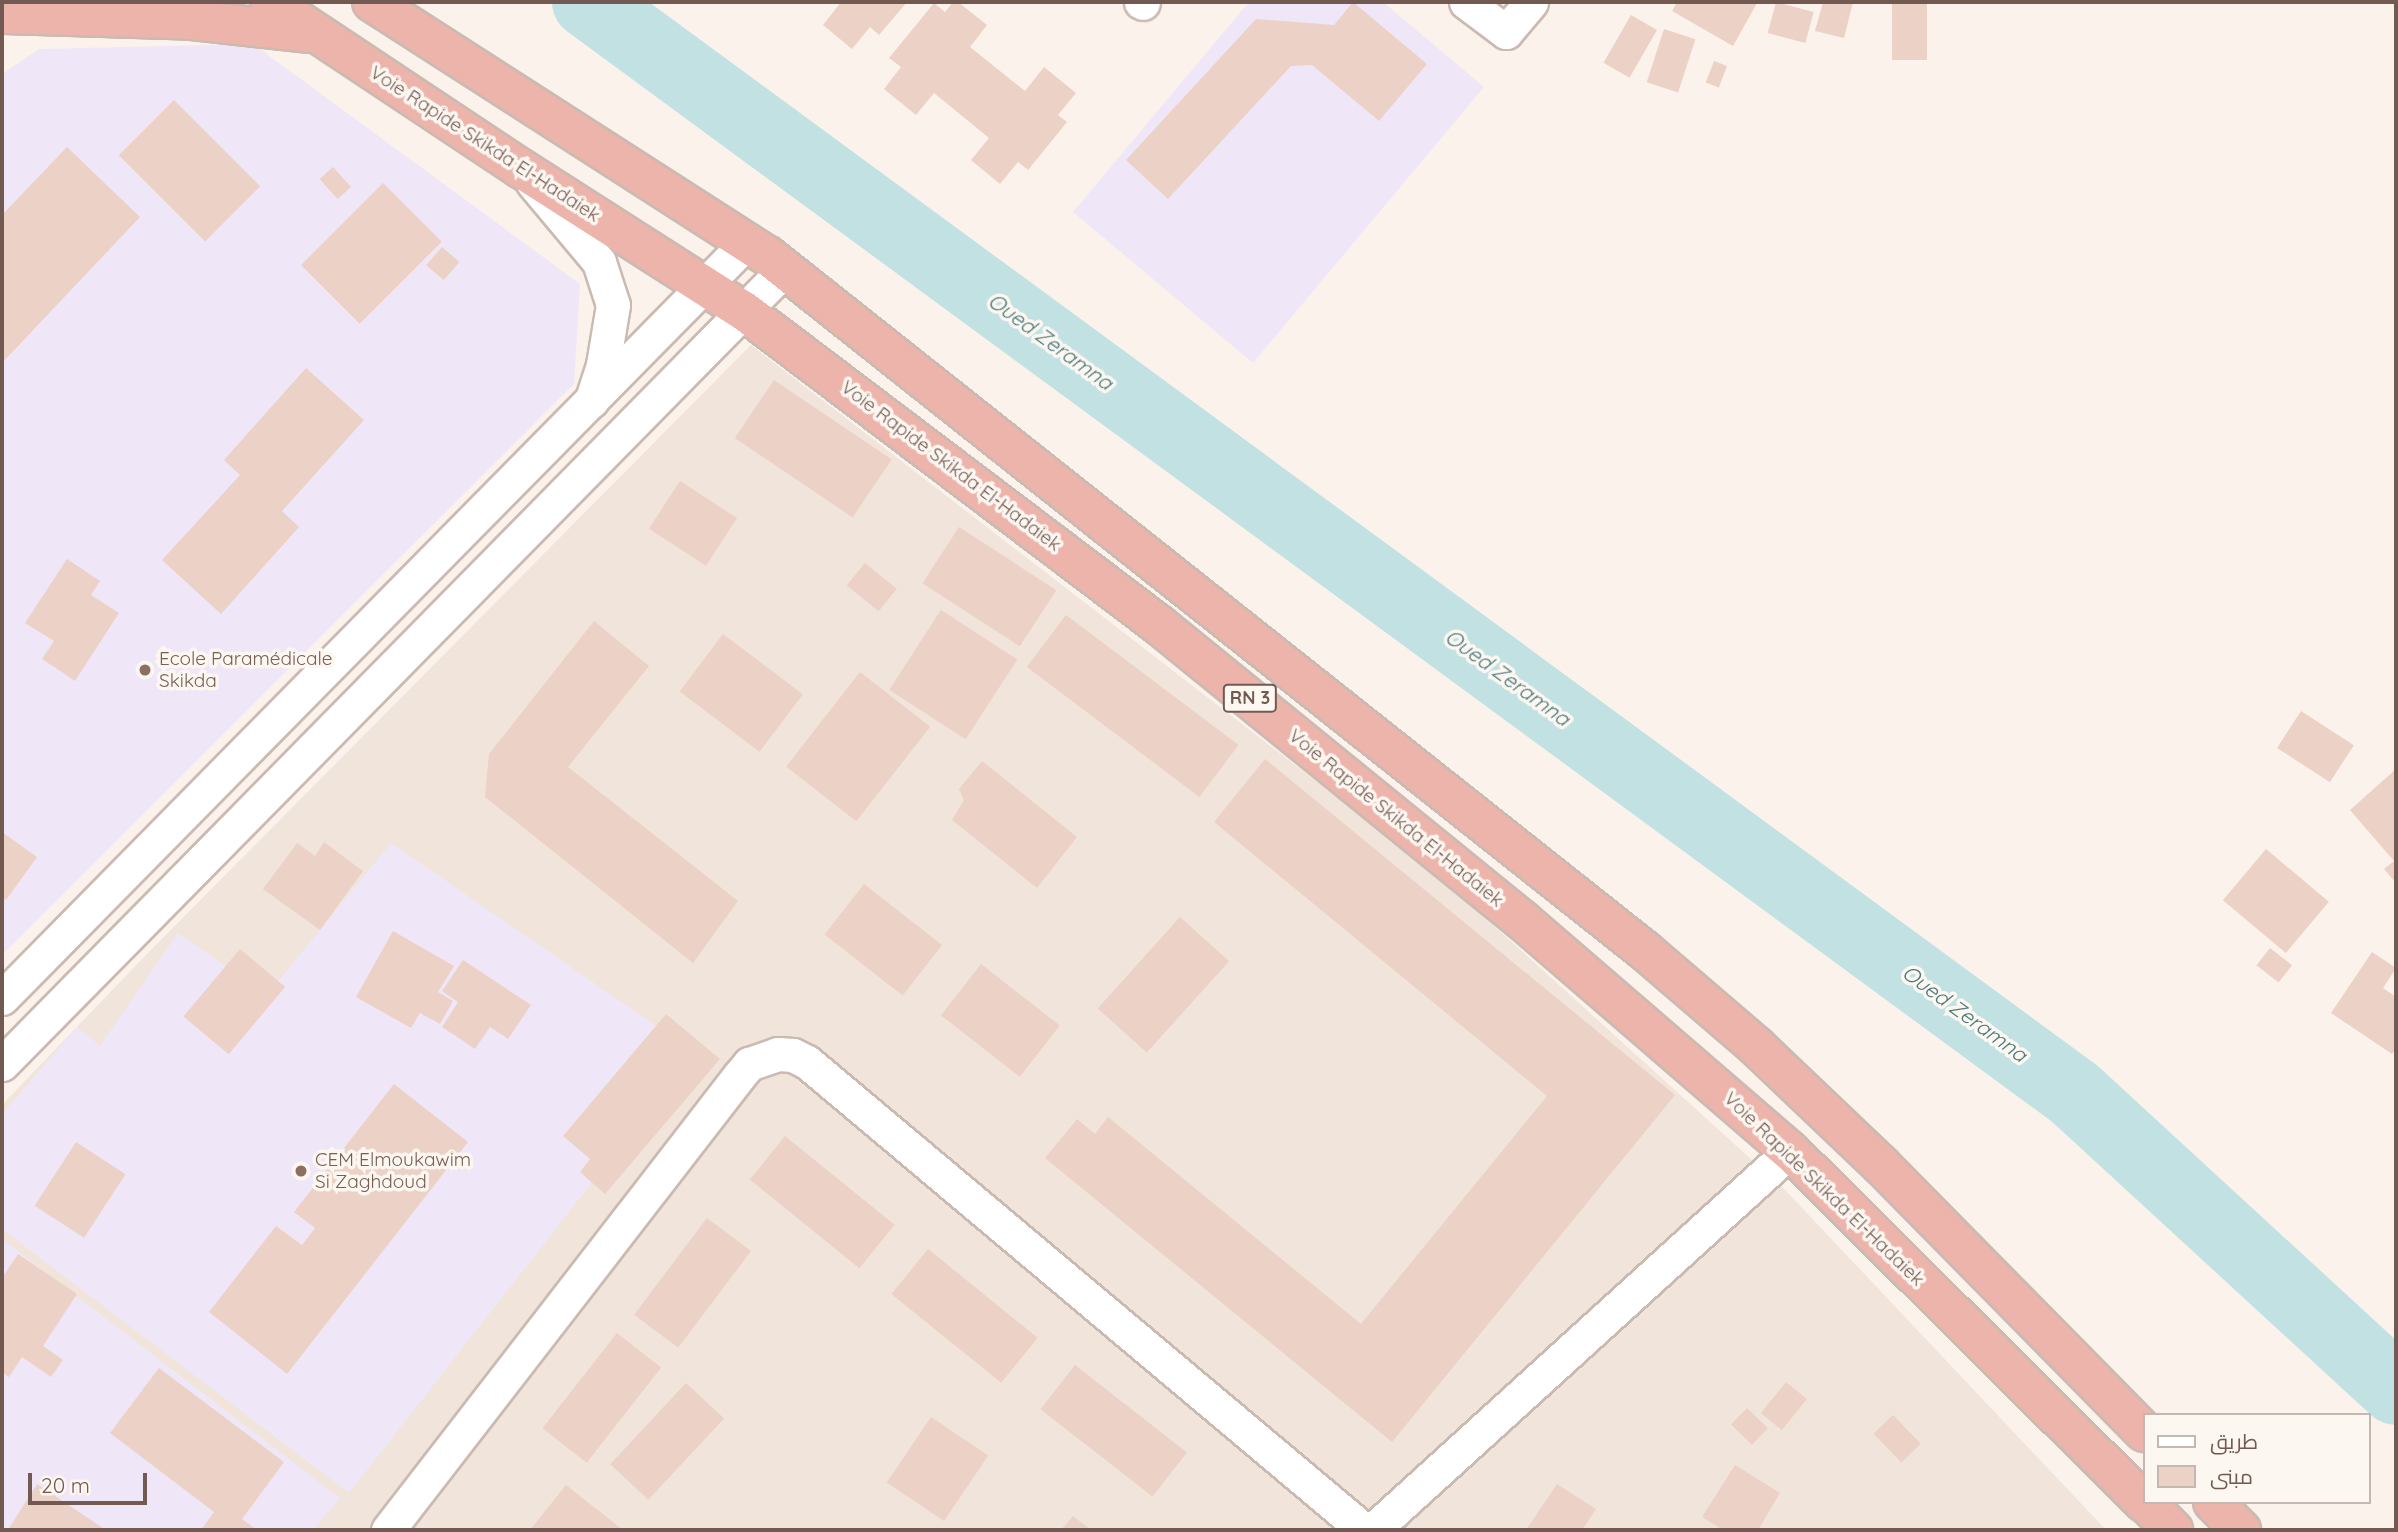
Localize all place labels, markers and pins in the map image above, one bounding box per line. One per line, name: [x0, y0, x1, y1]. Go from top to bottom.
place label: Ecole Paramédicale Skikda: [159, 648, 332, 692]
marker: Ecole Paramédicale Skikda: [137, 662, 153, 678]
place label: CEM Elmoukawim Si Zaghdoud: [315, 1149, 471, 1193]
marker: CEM Elmoukawim Si Zaghdoud: [293, 1163, 309, 1179]

